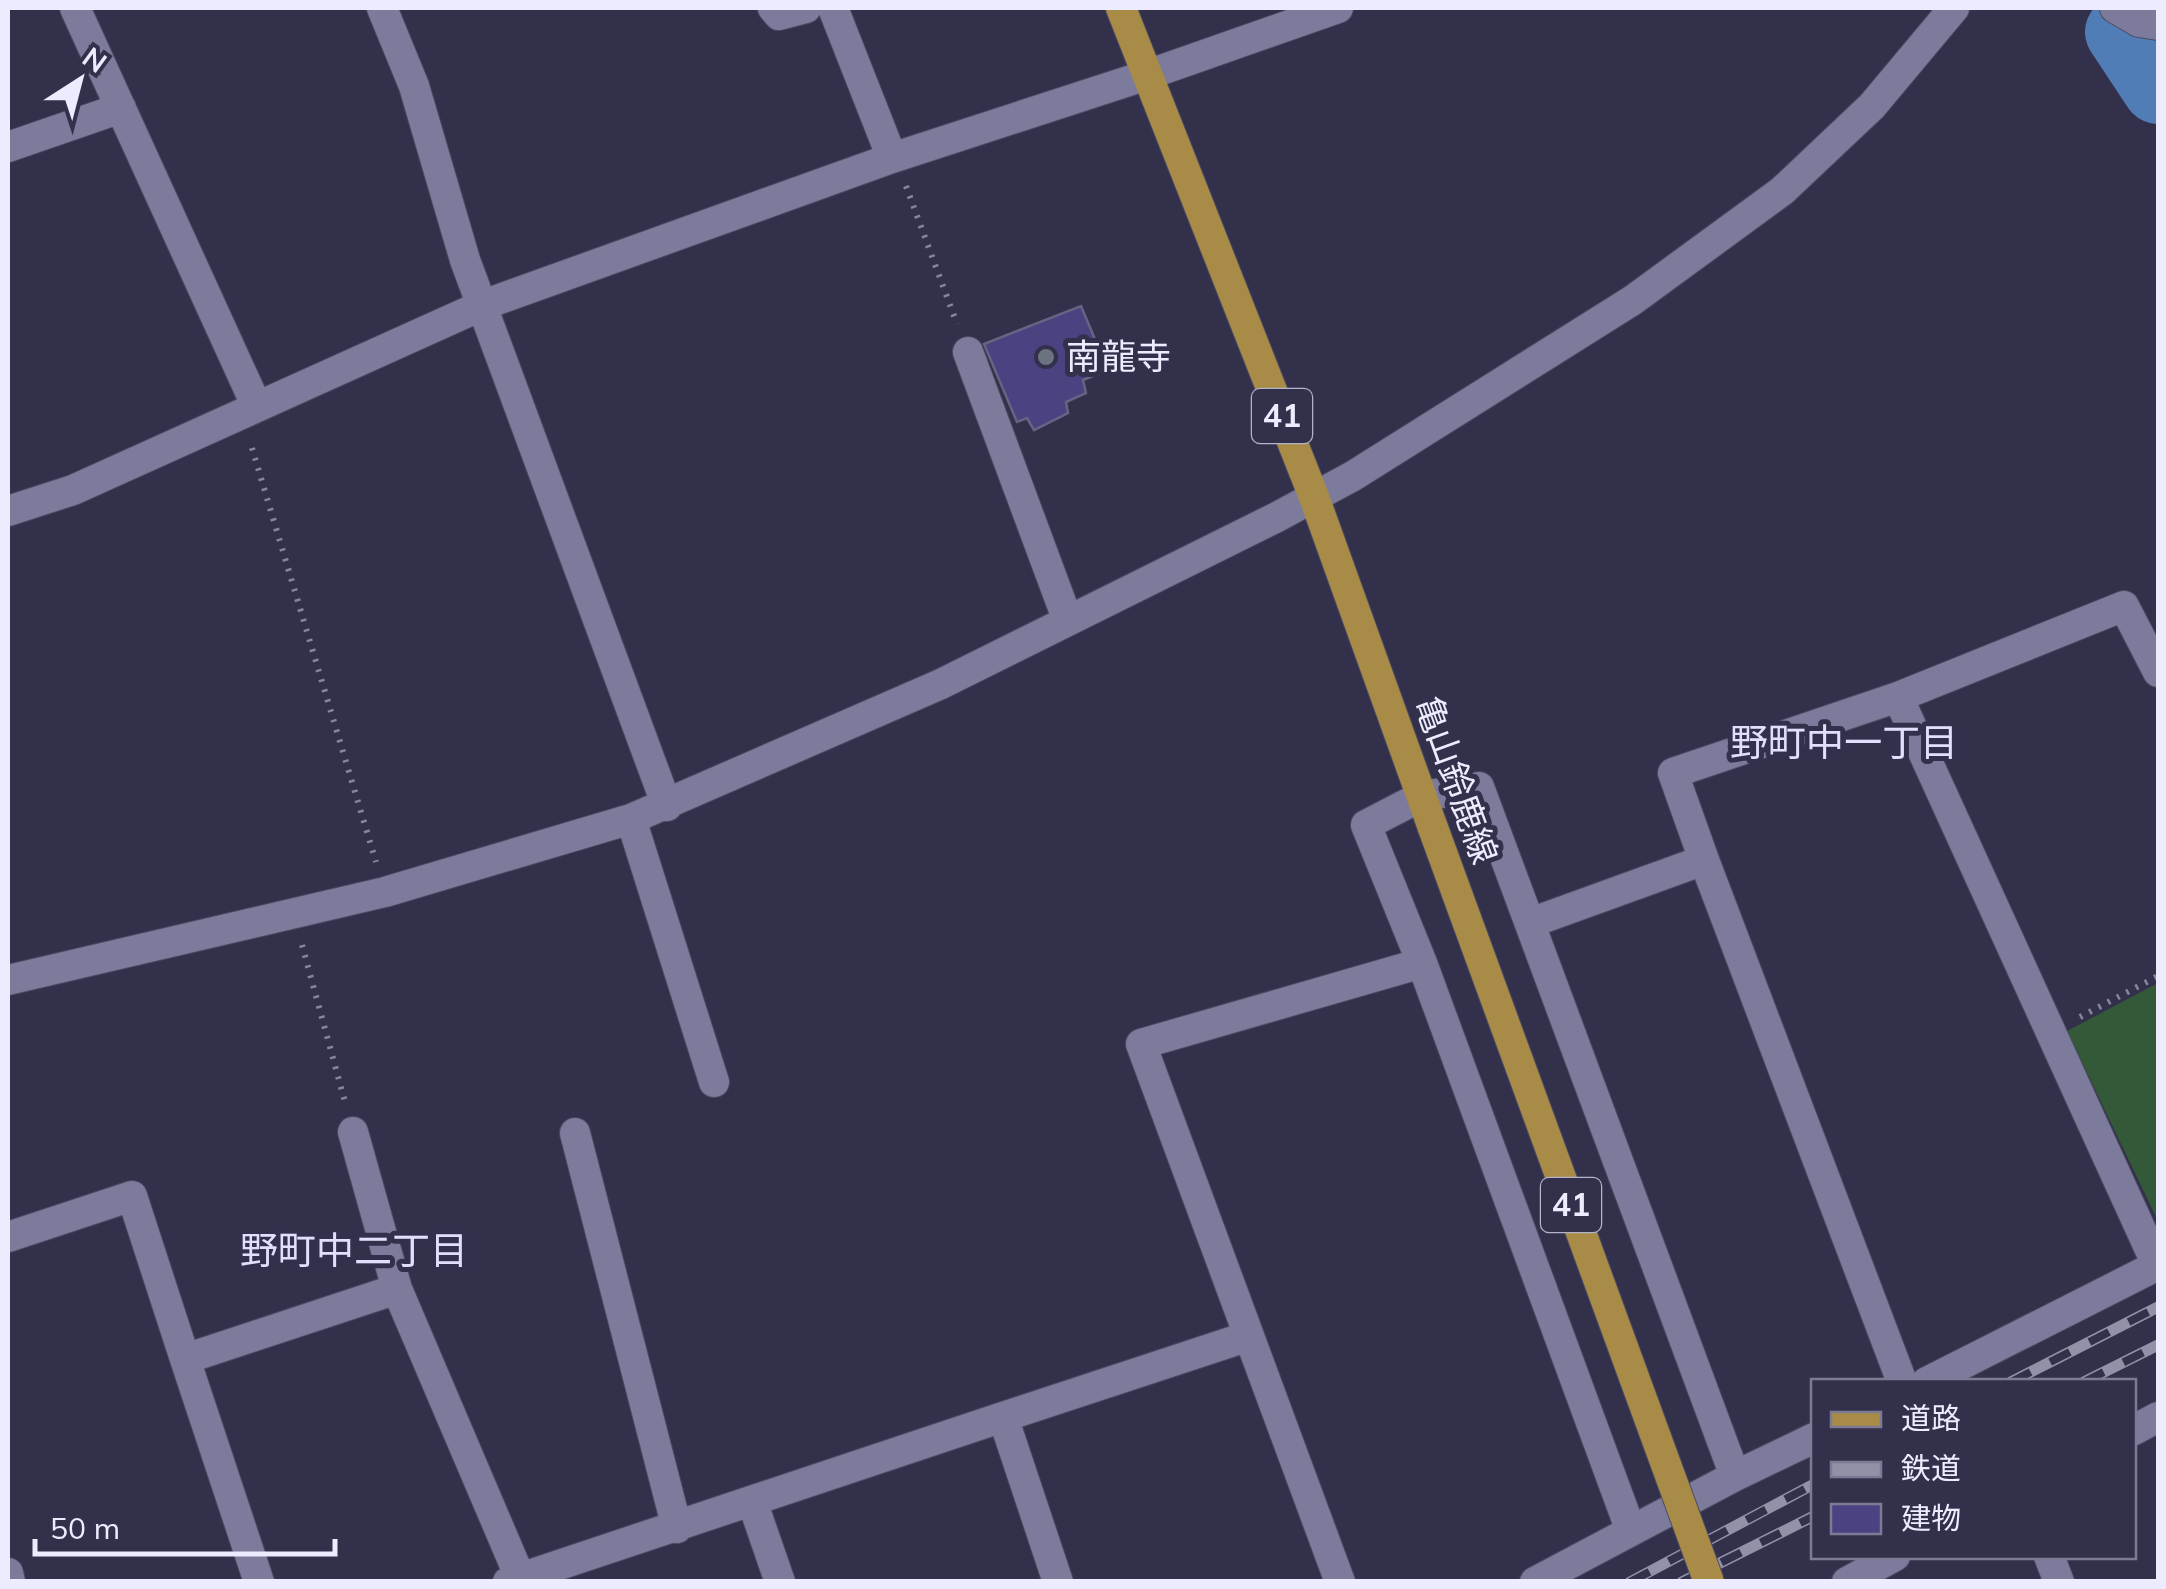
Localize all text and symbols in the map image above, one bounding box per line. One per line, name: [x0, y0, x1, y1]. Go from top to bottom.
north arrow: [30, 30, 130, 130]
text: N: [76, 39, 114, 80]
place label: 南龍寺: [1066, 334, 1171, 378]
marker: 南龍寺: [1035, 346, 1057, 368]
road number: 41: [1252, 389, 1312, 443]
street label: 亀山鈴鹿線: [1406, 690, 1508, 869]
district label: 野町中一丁目: [1730, 718, 1958, 766]
road number: 41: [1541, 1178, 1601, 1232]
district label: 野町中二丁目: [240, 1226, 468, 1274]
legend: [1811, 1379, 2136, 1559]
text: 道路: [1901, 1399, 1961, 1437]
text: 鉄道: [1901, 1449, 1961, 1487]
scale bar: [35, 1494, 335, 1556]
text: 建物: [1901, 1499, 1961, 1537]
text: 50 m: [50, 1509, 120, 1547]

